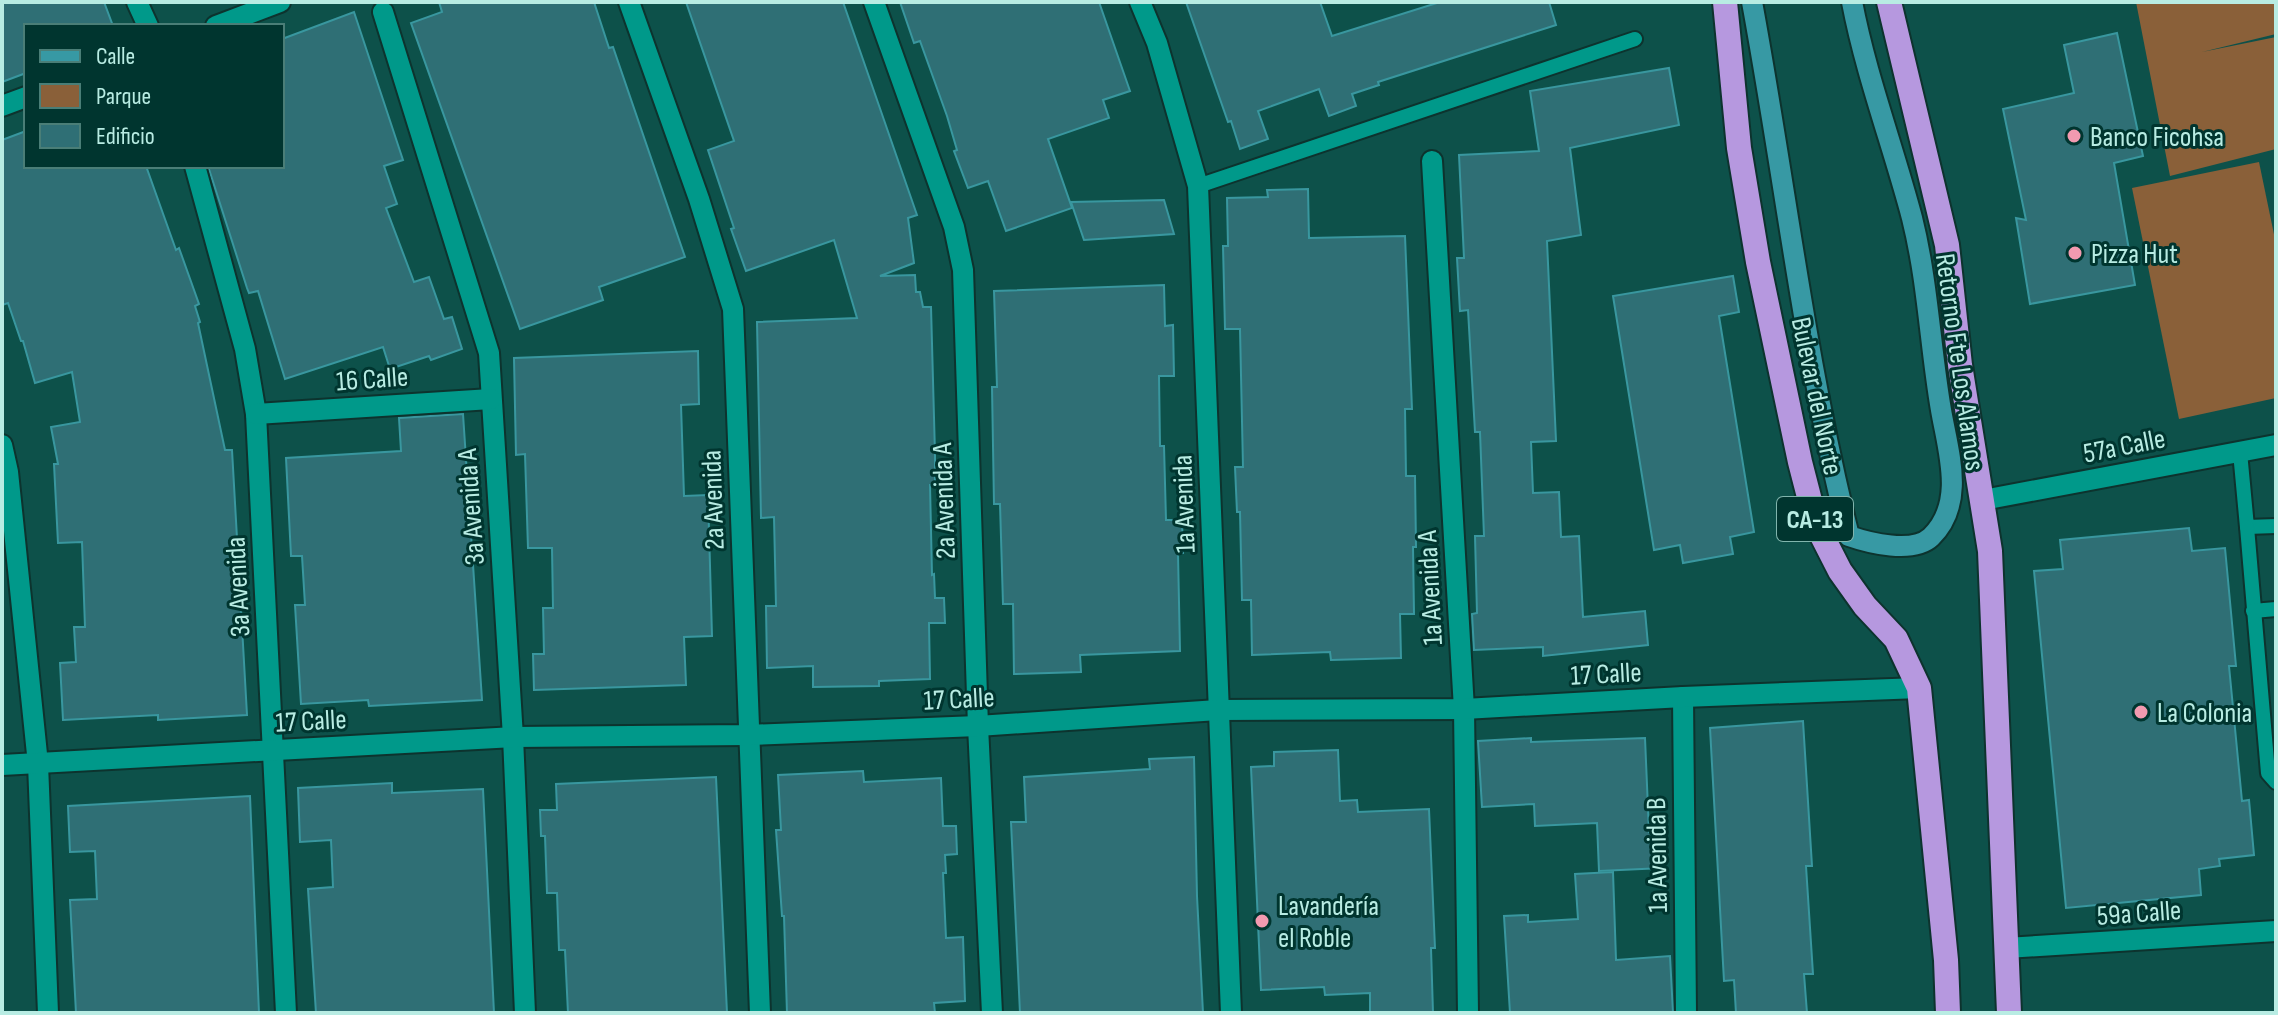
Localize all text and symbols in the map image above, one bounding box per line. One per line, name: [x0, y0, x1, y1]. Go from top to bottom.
legend: [24, 24, 284, 168]
text: Calle: [96, 42, 135, 71]
text: Parque: [96, 82, 151, 111]
place label: Banco Ficohsa: [2090, 121, 2224, 154]
text: Edificio: [96, 122, 155, 151]
marker: Banco Ficohsa: [2065, 127, 2083, 145]
place label: Pizza Hut: [2091, 238, 2178, 271]
marker: Pizza Hut: [2066, 244, 2084, 262]
street label: Retorno Fte Los Alamos: [1928, 251, 1991, 473]
street label: Bulevar del Norte: [1784, 314, 1849, 478]
street label: 16 Calle: [335, 361, 409, 398]
street label: 57a Calle: [2081, 422, 2168, 471]
street label: 2a Avenida A: [926, 441, 963, 560]
street label: 3a Avenida A: [451, 447, 492, 566]
street label: 2a Avenida: [695, 449, 732, 550]
street label: 1a Avenida: [1166, 454, 1203, 554]
road number: CA-13: [1777, 497, 1853, 541]
street label: 1a Avenida A: [1411, 529, 1450, 646]
street label: 3a Avenida: [219, 536, 258, 638]
street label: 17 Calle: [1570, 656, 1642, 693]
street label: 17 Calle: [923, 681, 995, 718]
place label: La Colonia: [2157, 697, 2252, 730]
street label: 17 Calle: [275, 703, 347, 740]
marker: La Colonia: [2132, 703, 2150, 721]
street label: 1a Avenida B: [1640, 797, 1675, 913]
place label: Lavandería el Roble: [1278, 890, 1379, 955]
street label: 59a Calle: [2096, 894, 2182, 933]
marker: Lavandería el Roble: [1253, 912, 1271, 930]

